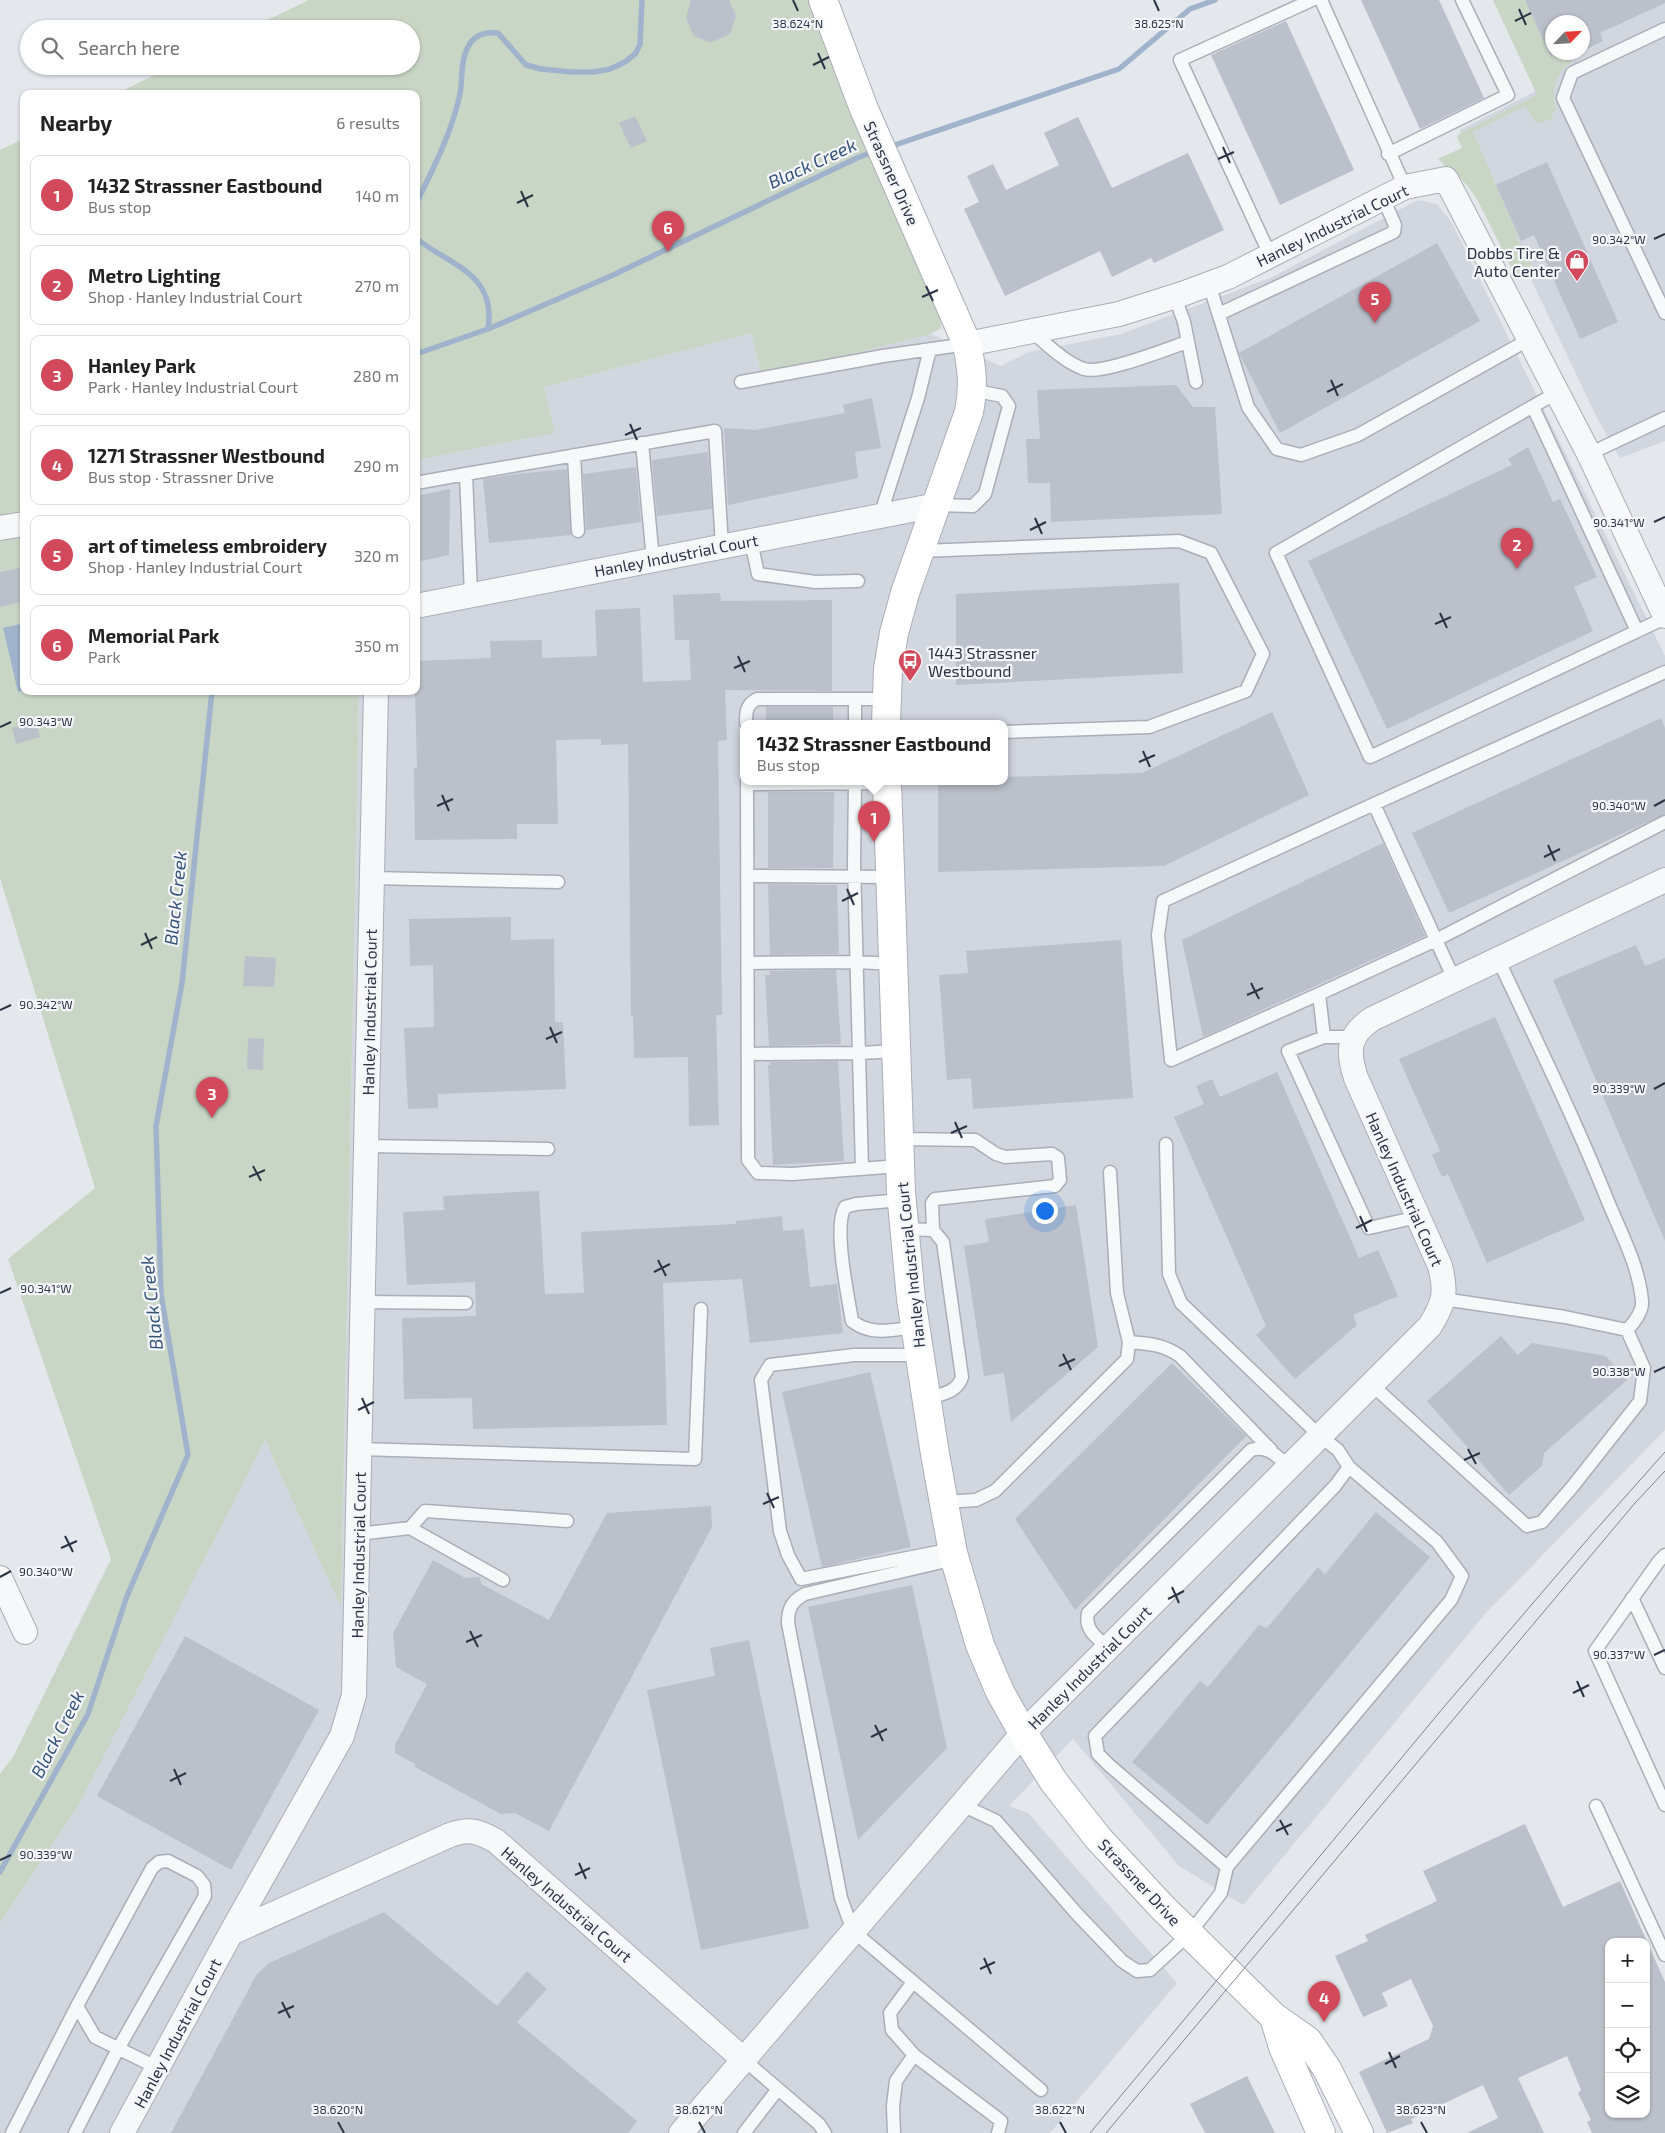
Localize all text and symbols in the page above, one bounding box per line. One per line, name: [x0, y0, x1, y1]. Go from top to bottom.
north arrow: [1545, 15, 1590, 60]
text: 38.624°N: [773, 16, 823, 30]
text: 38.625°N: [1134, 16, 1184, 30]
search box: [20, 20, 420, 75]
icon: search: [38, 34, 66, 62]
text: Search here: [78, 36, 180, 59]
text: Nearby: [40, 110, 112, 135]
text: 6 results: [336, 113, 400, 132]
street label: Strassner Drive: [861, 118, 923, 228]
water label: Black Creek: [764, 133, 860, 193]
text: 1432 Strassner Eastbound: [88, 174, 322, 197]
street label: Hanley Industrial Court: [1253, 180, 1411, 270]
text: 1: [54, 186, 60, 205]
text: 140 m: [356, 186, 399, 205]
text: Bus stop: [88, 197, 151, 216]
pin: 6: [652, 211, 684, 252]
text: 90.342°W: [1592, 232, 1646, 246]
place label: Dobbs Tire & Auto Center: [1467, 243, 1561, 280]
shop icon: Dobbs Tire & Auto Center: [1564, 248, 1590, 282]
text: Metro Lighting: [88, 264, 221, 287]
text: 2: [52, 276, 62, 295]
text: 270 m: [355, 276, 399, 295]
pin: 5: [1359, 282, 1391, 323]
text: Shop · Hanley Industrial Court: [88, 287, 302, 306]
text: Hanley Park: [88, 354, 196, 377]
text: 3: [52, 366, 62, 385]
text: 280 m: [353, 366, 399, 385]
text: Park · Hanley Industrial Court: [88, 377, 298, 396]
text: 1271 Strassner Westbound: [88, 444, 325, 467]
text: 4: [52, 456, 62, 475]
text: 290 m: [354, 456, 399, 475]
text: Bus stop · Strassner Drive: [88, 467, 274, 486]
text: 90.341°W: [1593, 515, 1645, 529]
pin: 2: [1501, 528, 1533, 569]
street label: Hanley Industrial Court: [592, 530, 760, 580]
text: art of timeless embroidery: [88, 534, 327, 557]
text: 5: [53, 546, 61, 565]
text: 320 m: [354, 546, 399, 565]
text: Shop · Hanley Industrial Court: [88, 557, 302, 576]
text: Memorial Park: [88, 624, 219, 647]
text: 6: [52, 636, 62, 655]
text: 350 m: [354, 636, 399, 655]
place label: 1443 Strassner Westbound: [928, 643, 1038, 680]
text: Park: [88, 647, 121, 666]
bus stop icon: 1443 Strassner Westbound: [897, 648, 923, 682]
text: 90.343°W: [19, 714, 73, 728]
popup: [740, 720, 1008, 785]
text: 1432 Strassner Eastbound: [757, 732, 991, 755]
text: Bus stop: [757, 755, 820, 774]
text: 90.340°W: [1592, 798, 1646, 812]
pin: 1: [858, 801, 890, 842]
water label: Black Creek: [159, 850, 191, 946]
street label: Hanley Industrial Court: [358, 929, 380, 1095]
text: 90.342°W: [19, 997, 73, 1011]
pin: 3: [196, 1077, 228, 1118]
text: 90.339°W: [1593, 1081, 1645, 1095]
street label: Hanley Industrial Court: [1362, 1109, 1448, 1269]
street label: Hanley Industrial Court: [892, 1181, 928, 1349]
your location: [1032, 1198, 1058, 1224]
water label: Black Creek: [135, 1255, 167, 1351]
text: 90.341°W: [20, 1281, 72, 1295]
text: 90.338°W: [1592, 1364, 1646, 1378]
street label: Hanley Industrial Court: [347, 1472, 369, 1638]
text: 90.340°W: [19, 1564, 73, 1578]
street label: Hanley Industrial Court: [1023, 1601, 1155, 1733]
text: 90.337°W: [1593, 1647, 1645, 1661]
water label: Black Creek: [26, 1687, 88, 1781]
street label: Strassner Drive: [1095, 1835, 1185, 1929]
street label: Hanley Industrial Court: [498, 1842, 636, 1966]
text: 90.339°W: [20, 1847, 72, 1861]
map controls: [1605, 1938, 1650, 2118]
button: +: [1605, 1938, 1650, 1983]
street label: Hanley Industrial Court: [129, 1955, 225, 2111]
pin: 4: [1308, 1981, 1340, 2022]
button: −: [1605, 1983, 1650, 2028]
button: locate: [1605, 2028, 1650, 2073]
button: layers: [1605, 2073, 1650, 2118]
text: 38.620°N: [313, 2102, 363, 2116]
text: 38.621°N: [675, 2102, 723, 2116]
text: 38.622°N: [1035, 2102, 1085, 2116]
text: 38.623°N: [1396, 2102, 1446, 2116]

